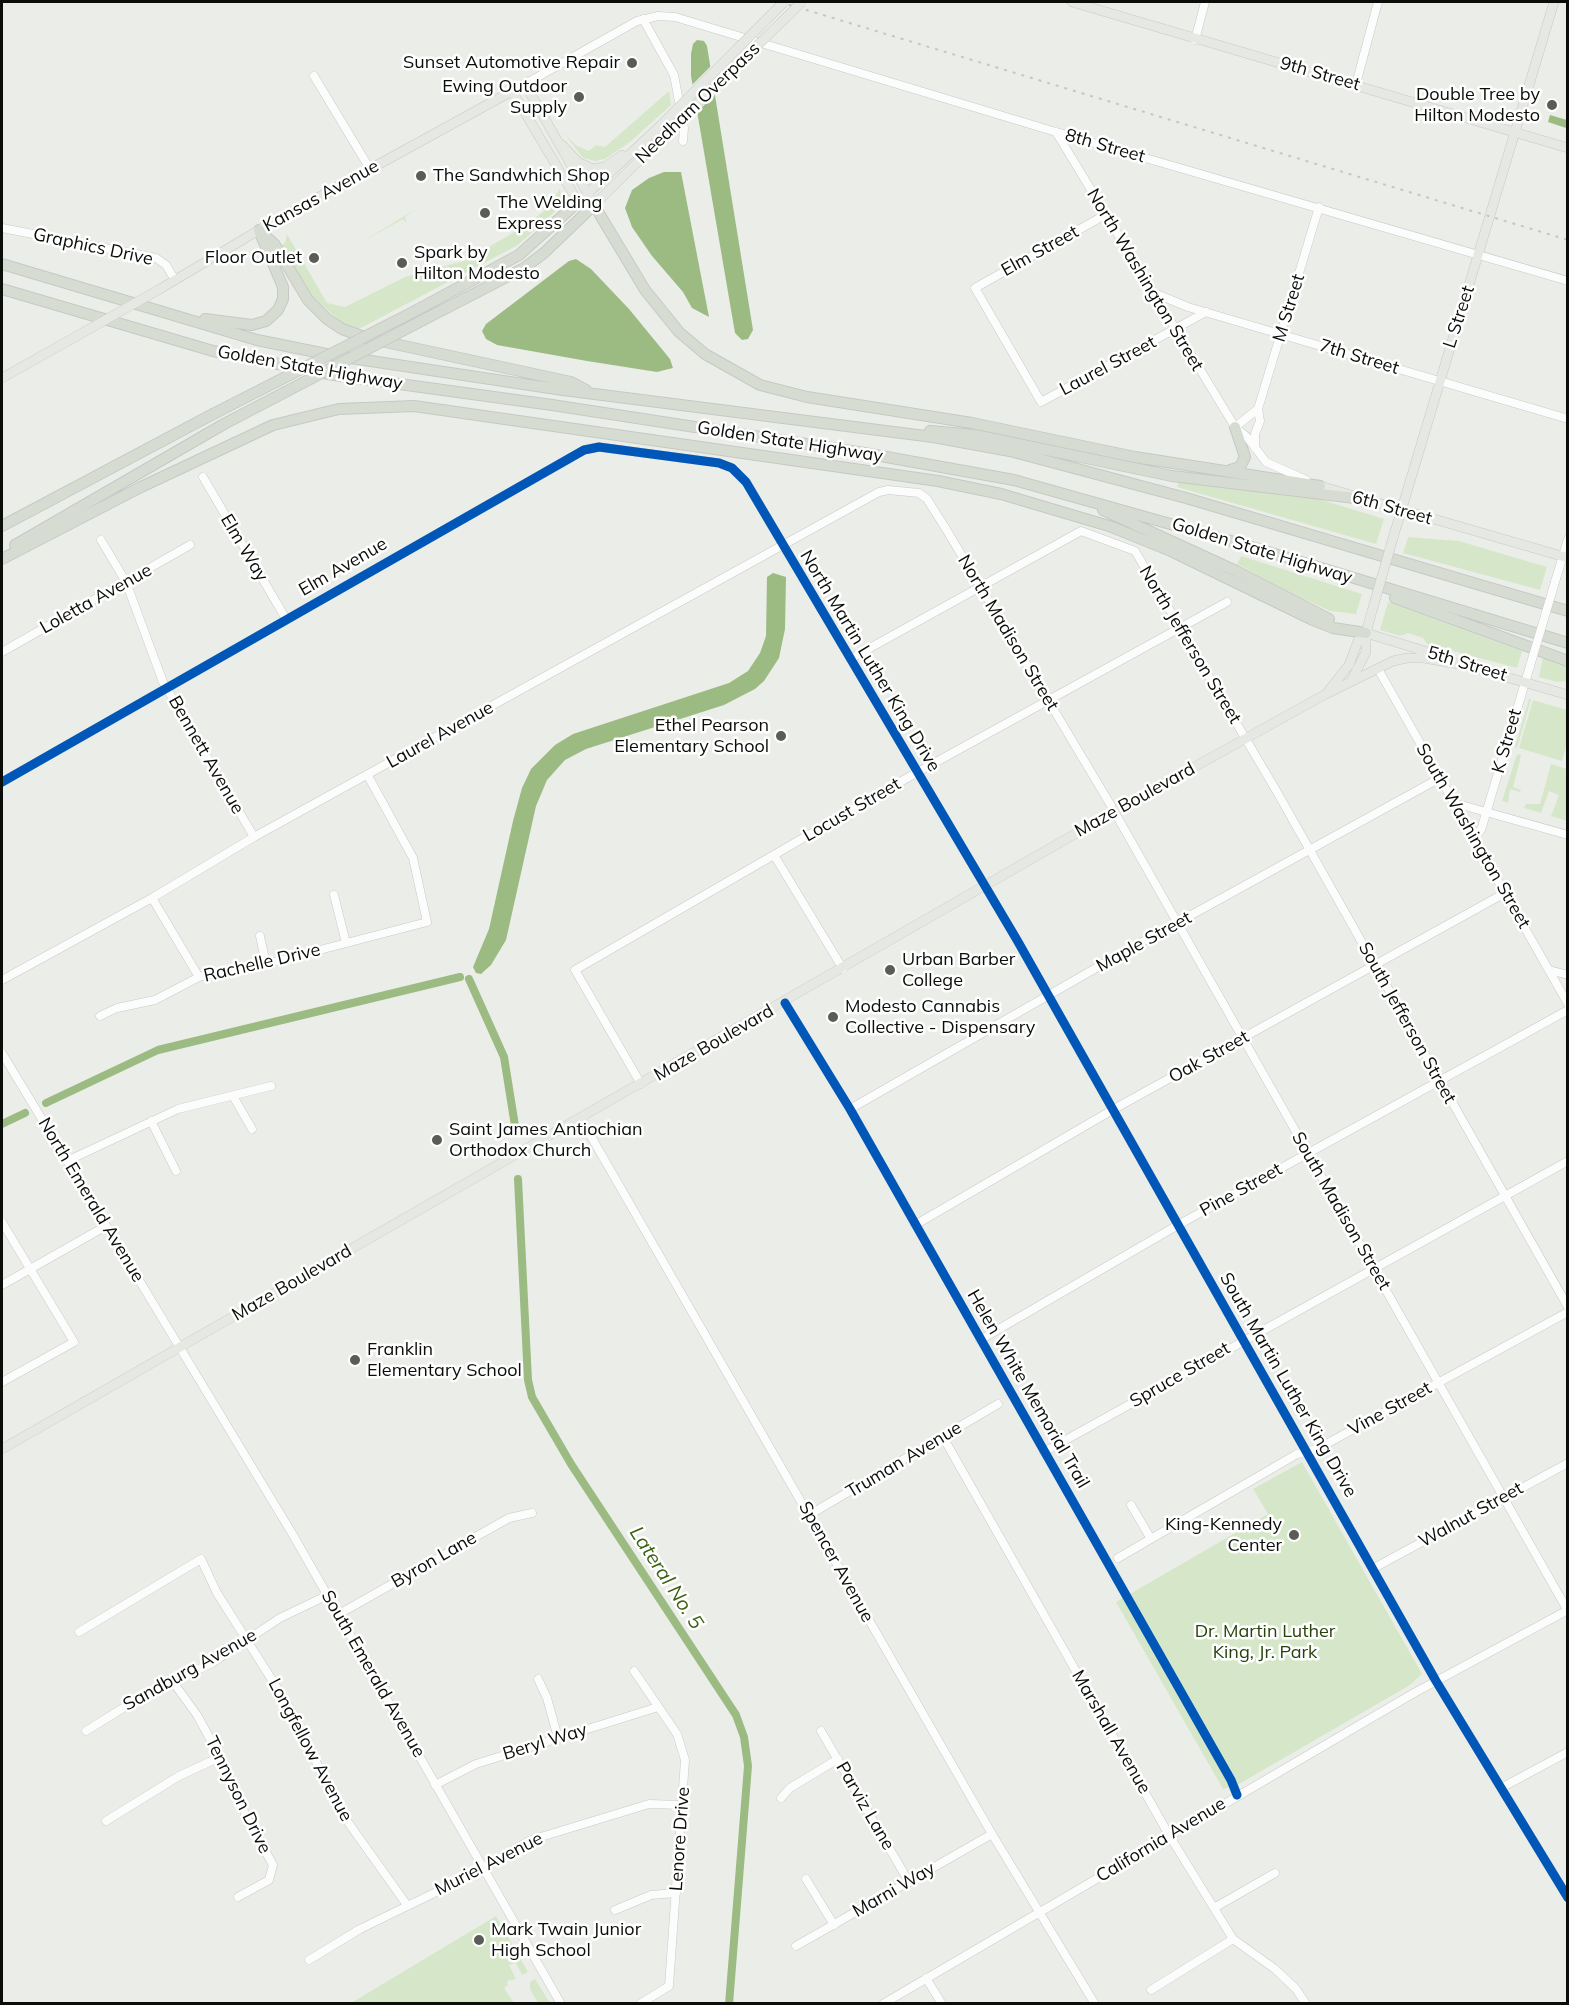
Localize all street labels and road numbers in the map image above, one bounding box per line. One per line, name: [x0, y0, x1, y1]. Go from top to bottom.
street label: Needham Overpass: [631, 38, 765, 168]
street label: 9th Street: [1278, 52, 1362, 96]
street label: 8th Street: [1063, 124, 1147, 168]
street label: Kansas Avenue: [259, 155, 383, 237]
street label: North Washington Street: [1082, 185, 1208, 375]
street label: Elm Street: [998, 221, 1082, 281]
street label: Graphics Drive: [31, 224, 155, 270]
street label: M Street: [1268, 271, 1310, 345]
street label: L Street: [1439, 283, 1479, 351]
street label: Laurel Street: [1056, 332, 1160, 400]
street label: 7th Street: [1317, 335, 1401, 379]
street label: Golden State Highway: [216, 341, 404, 395]
street label: Golden State Highway: [696, 417, 884, 467]
street label: 6th Street: [1350, 486, 1434, 530]
street label: Elm Way: [216, 510, 272, 586]
street label: Golden State Highway: [1169, 513, 1355, 589]
street label: Elm Avenue: [295, 533, 391, 601]
street label: North Martin Luther King Drive: [795, 546, 945, 776]
street label: North Madison Street: [953, 551, 1063, 715]
street label: Loletta Avenue: [36, 559, 156, 639]
street label: North Jefferson Street: [1134, 562, 1246, 728]
street label: 5th Street: [1425, 642, 1509, 686]
street label: Bennett Avenue: [163, 692, 249, 818]
street label: Laurel Avenue: [383, 697, 497, 773]
street label: K Street: [1488, 706, 1526, 776]
street label: South Washington Street: [1411, 740, 1535, 932]
street label: Maze Boulevard: [1071, 758, 1199, 842]
street label: Locust Street: [799, 773, 905, 847]
street label: Maple Street: [1093, 907, 1195, 977]
street label: Rachelle Drive: [202, 939, 322, 987]
street label: South Jefferson Street: [1354, 939, 1460, 1107]
street label: Maze Boulevard: [651, 1000, 777, 1086]
street label: Oak Street: [1165, 1026, 1253, 1088]
street label: North Emerald Avenue: [33, 1114, 149, 1286]
street label: South Madison Street: [1287, 1128, 1395, 1294]
street label: Pine Street: [1196, 1159, 1286, 1221]
street label: Maze Boulevard: [229, 1240, 355, 1326]
street label: South Martin Luther King Drive: [1215, 1269, 1361, 1501]
street label: Helen White Memorial Trail: [962, 1286, 1094, 1492]
street label: Spruce Street: [1126, 1338, 1234, 1412]
street label: Vine Street: [1345, 1377, 1435, 1441]
street label: Truman Avenue: [842, 1417, 966, 1503]
street label: Walnut Street: [1415, 1477, 1527, 1553]
street label: Spencer Avenue: [794, 1498, 878, 1626]
street label: Byron Lane: [388, 1527, 480, 1593]
street label: South Emerald Avenue: [316, 1587, 430, 1761]
street label: Sandburg Avenue: [120, 1624, 260, 1716]
street label: Marshall Avenue: [1067, 1666, 1155, 1798]
street label: Longfellow Avenue: [263, 1675, 357, 1825]
street label: Beryl Way: [500, 1719, 590, 1765]
street label: Tennyson Drive: [200, 1733, 276, 1857]
street label: Parviz Lane: [831, 1758, 899, 1854]
street label: Lenore Drive: [666, 1786, 694, 1892]
street label: California Avenue: [1092, 1793, 1230, 1887]
street label: Muriel Avenue: [431, 1828, 547, 1900]
street label: Marni Way: [849, 1858, 939, 1922]

